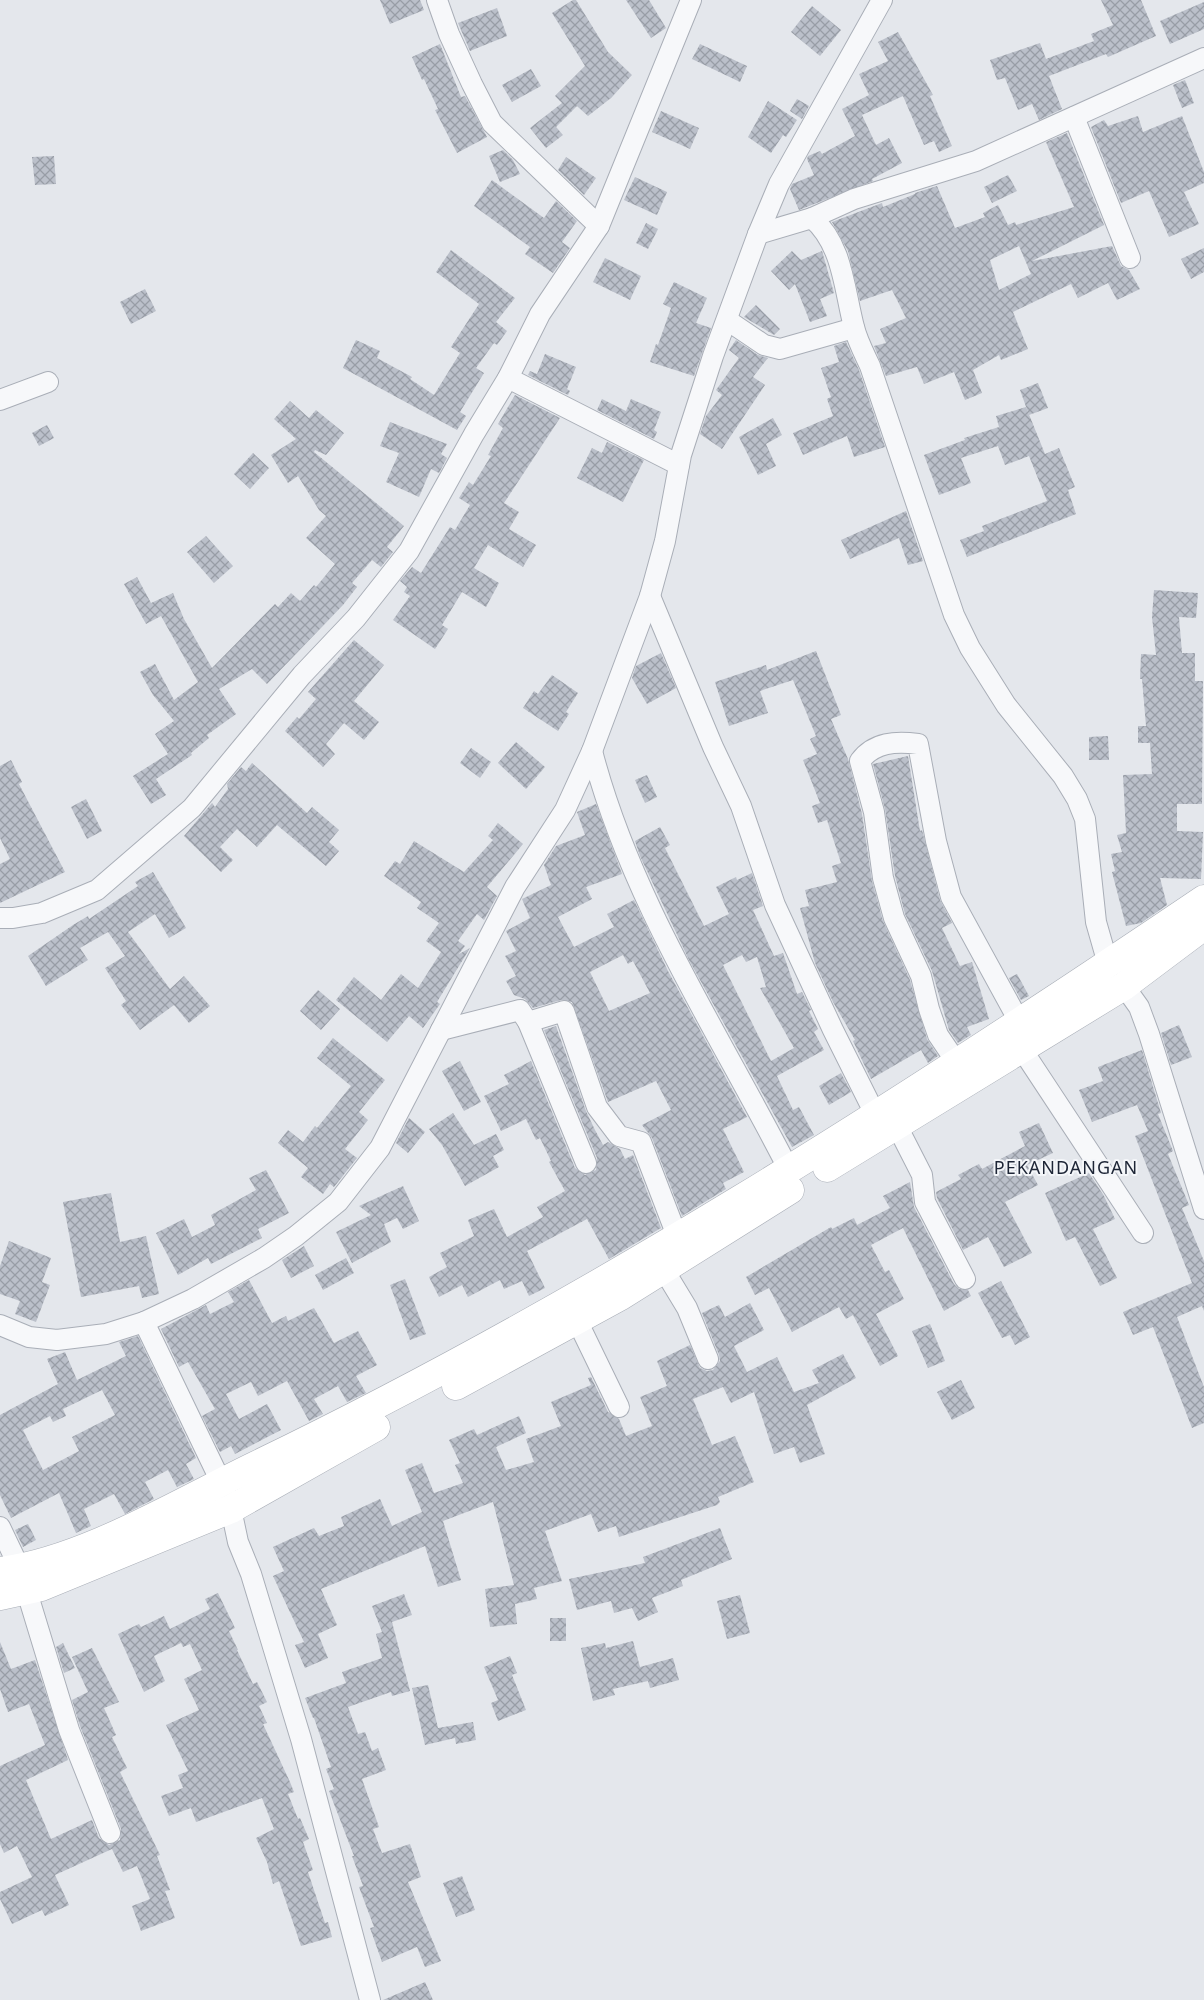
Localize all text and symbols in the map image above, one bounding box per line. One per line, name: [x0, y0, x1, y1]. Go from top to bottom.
district label: PEKANDANGAN: [994, 1155, 1138, 1179]

